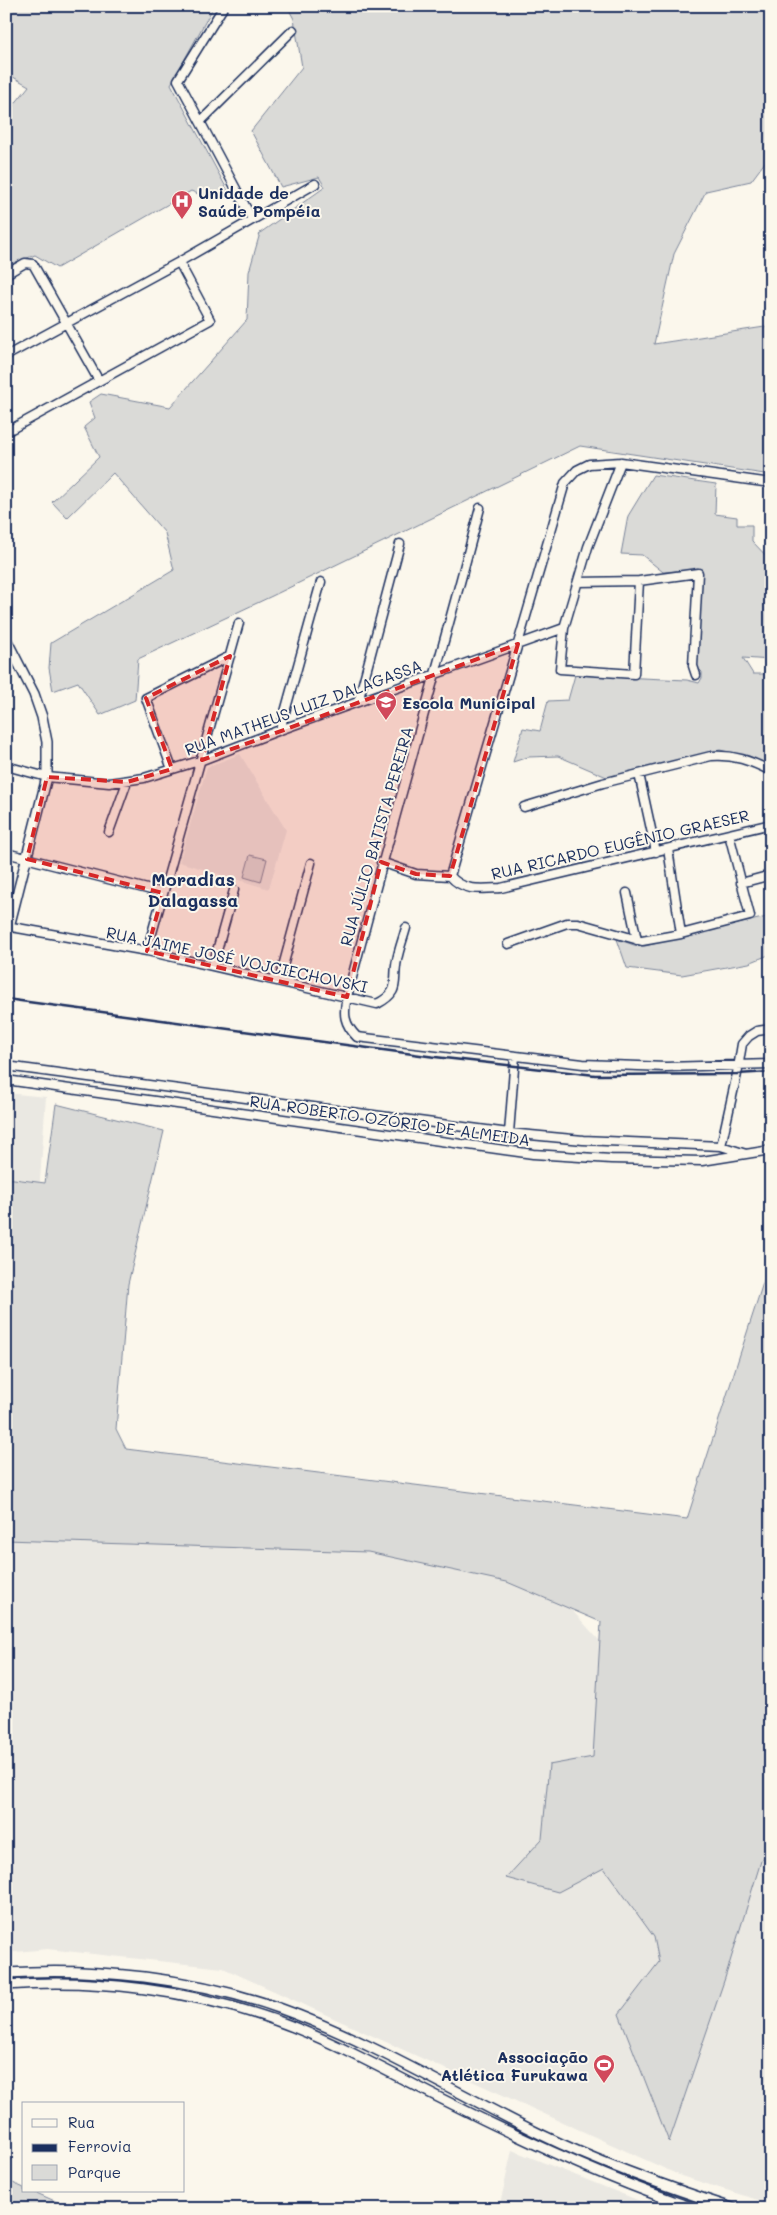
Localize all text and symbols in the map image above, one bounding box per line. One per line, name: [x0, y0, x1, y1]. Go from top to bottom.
place label: Unidade de Saúde Pompéia: [198, 182, 321, 221]
hospital icon: Unidade de Saúde Pompéia: [170, 189, 194, 220]
street label: RUA MATHEUS LUIZ DALAGASSA: [182, 654, 424, 760]
school or university icon: Escola Municipal: [374, 690, 398, 721]
place label: Escola Municipal: [402, 692, 535, 713]
street label: RUA JÚLIO BATISTA PEREIRA: [335, 724, 417, 948]
street label: RUA RICARDO EUGÊNIO GRAESER: [489, 804, 751, 884]
district label: Moradias Dalagassa: [148, 867, 238, 912]
street label: RUA JAIME JOSÉ VOJCIECHOVSKI: [104, 921, 370, 997]
street label: RUA ROBERTO OZÓRIO DE ALMEIDA: [248, 1090, 532, 1150]
place label: Associação Atlética Furukawa: [441, 2046, 588, 2085]
sports icon: Associação Atlética Furukawa: [592, 2053, 616, 2084]
legend: [22, 2102, 185, 2192]
text: Rua: [68, 2112, 95, 2132]
text: Ferrovia: [68, 2136, 132, 2156]
text: Parque: [68, 2162, 121, 2182]

